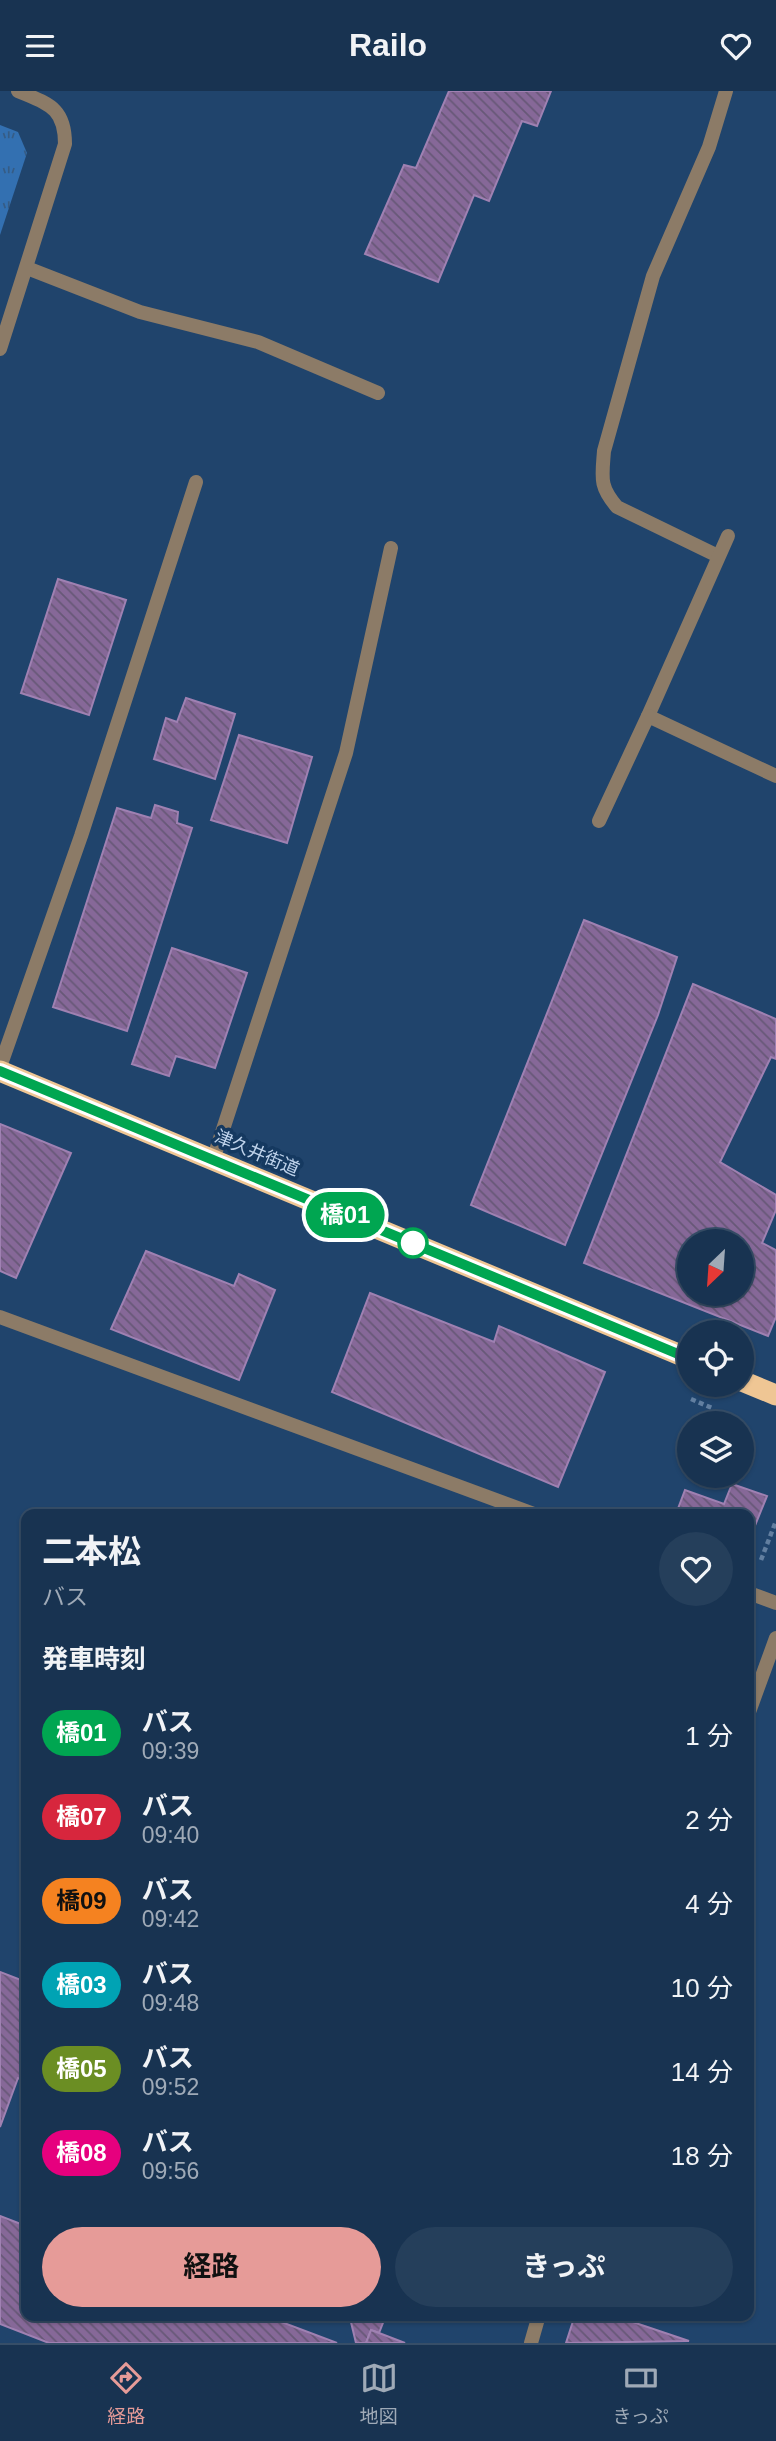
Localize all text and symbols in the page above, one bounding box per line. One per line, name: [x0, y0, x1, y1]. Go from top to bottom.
icon: menu: [21, 27, 59, 65]
text: Railo: [349, 27, 427, 63]
icon: heart: [717, 27, 755, 65]
street label: 津久井街道: [212, 1126, 302, 1180]
line badge: 橋01: [305, 1192, 385, 1238]
text: 橋01: [320, 1201, 370, 1228]
unlabelled marker: [398, 1228, 428, 1258]
north arrow: [677, 1229, 754, 1305]
map controls: [677, 1229, 754, 1488]
button: locate: [677, 1320, 754, 1397]
button: layers: [677, 1411, 754, 1488]
button: heart: [659, 1532, 733, 1606]
text: 二本松: [42, 1533, 141, 1570]
text: バス: [42, 1584, 88, 1610]
text: 発車時刻: [42, 1644, 146, 1674]
text: バス: [142, 1707, 194, 1737]
text: 橋01: [56, 1719, 107, 1746]
text: 1 分: [685, 1721, 733, 1751]
text: 09:39: [142, 1738, 199, 1764]
text: バス: [142, 1791, 194, 1821]
text: 橋07: [56, 1803, 107, 1830]
text: 2 分: [685, 1805, 733, 1835]
text: 09:40: [142, 1822, 199, 1848]
text: バス: [142, 1875, 194, 1905]
text: 橋09: [56, 1887, 107, 1914]
text: 4 分: [685, 1889, 733, 1919]
text: 09:42: [142, 1906, 199, 1932]
text: バス: [142, 1959, 194, 1989]
text: 橋03: [56, 1971, 107, 1998]
text: 10 分: [671, 1973, 733, 2003]
text: 09:48: [142, 1990, 199, 2016]
text: バス: [142, 2043, 194, 2073]
text: 橋05: [56, 2055, 107, 2082]
text: 14 分: [671, 2057, 733, 2087]
text: 09:52: [142, 2074, 199, 2100]
text: バス: [142, 2127, 194, 2157]
text: 橋08: [56, 2139, 107, 2166]
text: 18 分: [671, 2141, 733, 2171]
text: 09:56: [142, 2158, 199, 2184]
button: 経路: [42, 2227, 381, 2307]
button: きっぷ: [395, 2227, 733, 2307]
tab: 経路: [107, 2359, 145, 2428]
tab: 地図: [360, 2359, 398, 2428]
tab: きっぷ: [612, 2359, 669, 2428]

